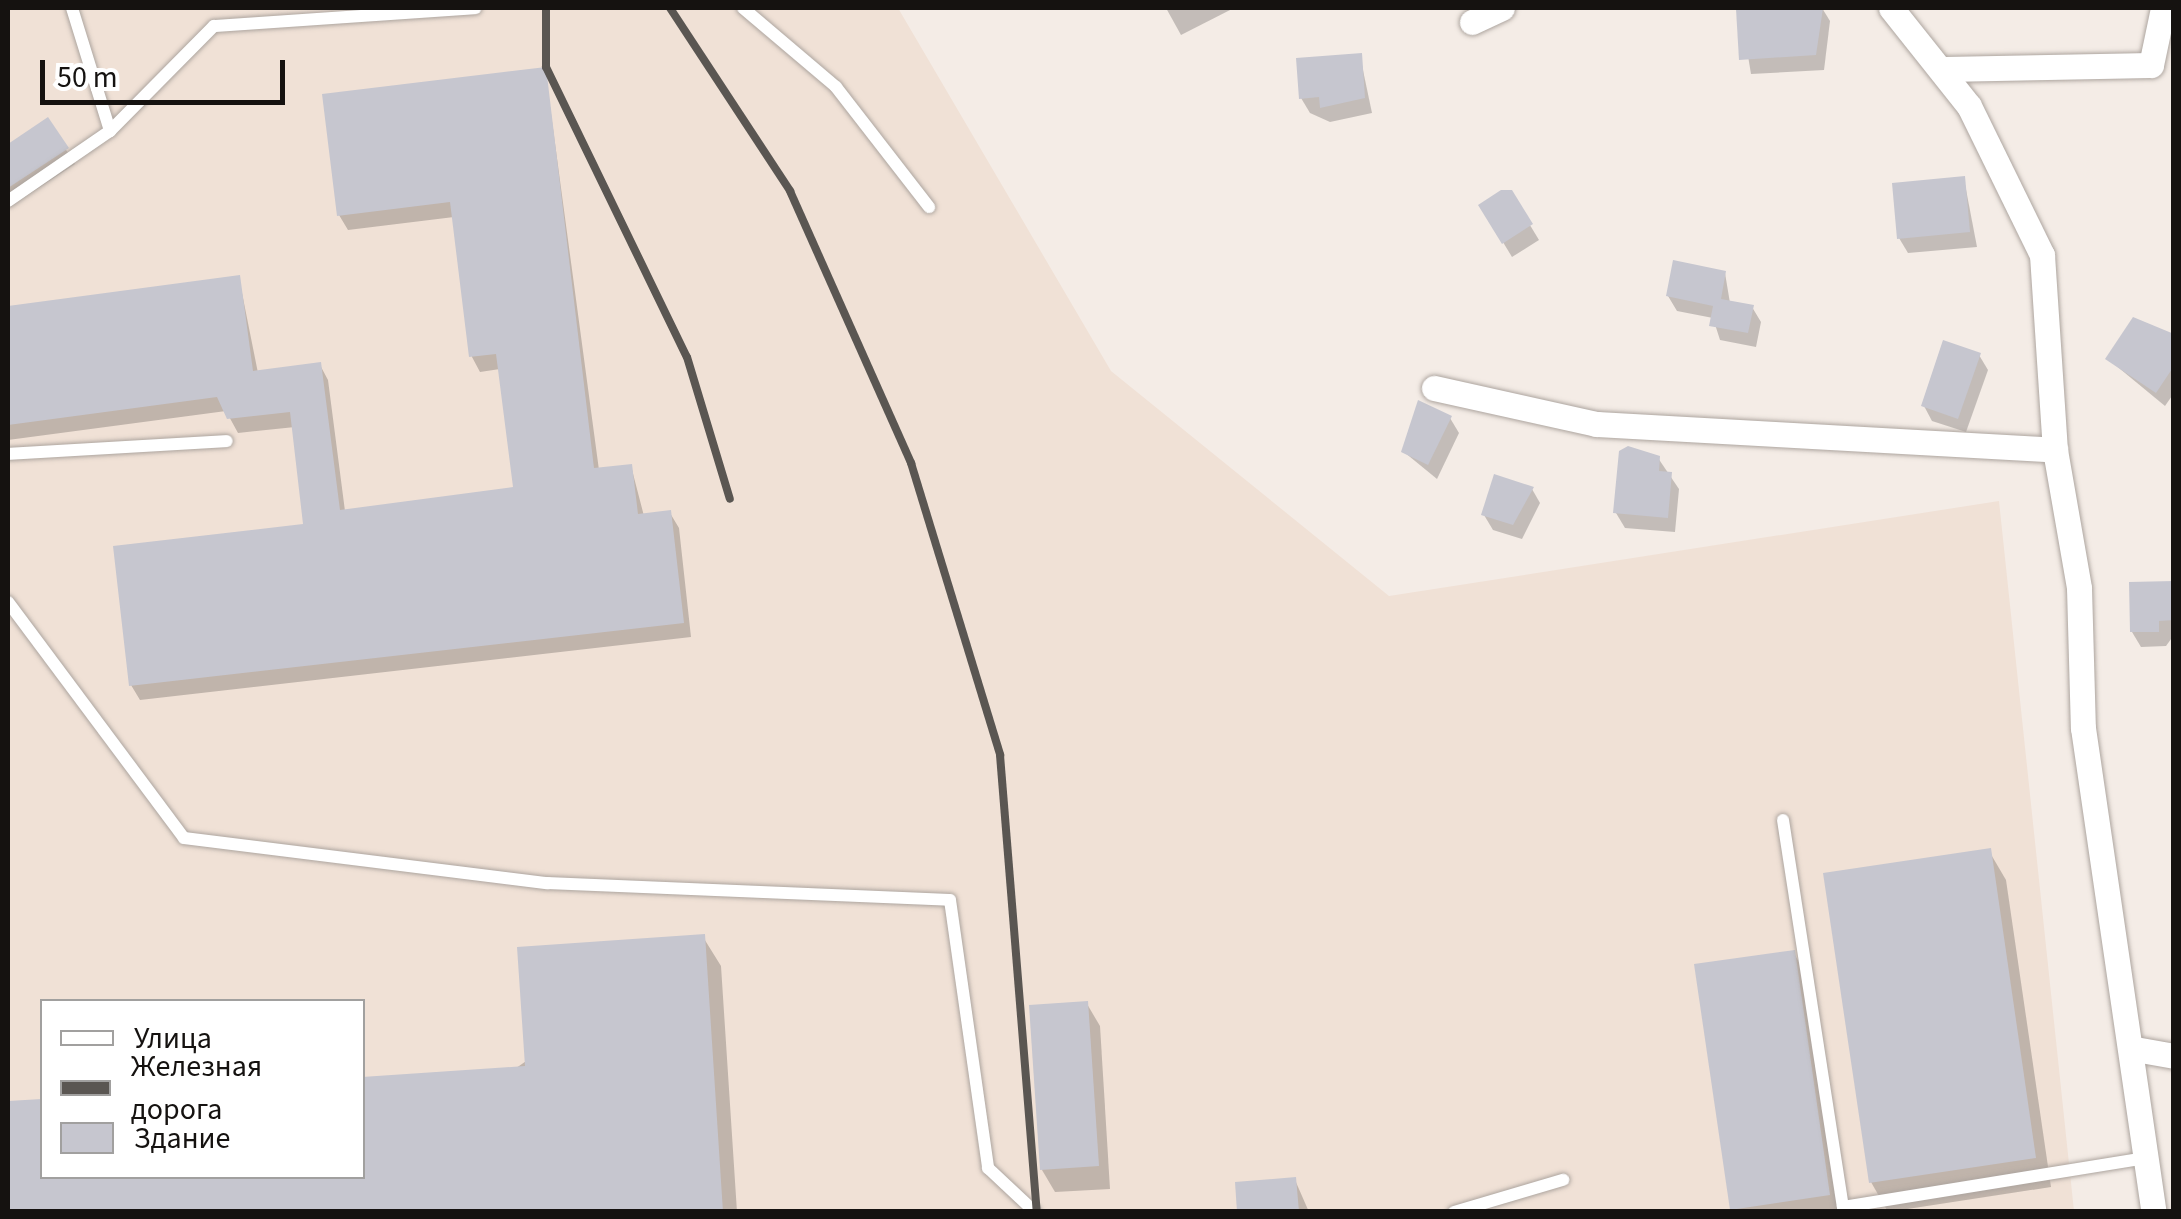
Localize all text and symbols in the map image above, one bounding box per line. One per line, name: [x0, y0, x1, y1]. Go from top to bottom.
scale bar: [45, 40, 290, 102]
text: 50 m: [57, 56, 118, 99]
legend: [40, 999, 365, 1179]
text: Улица: [134, 1017, 212, 1060]
text: Железная дорога: [131, 1045, 262, 1131]
text: Здание: [134, 1117, 230, 1160]

